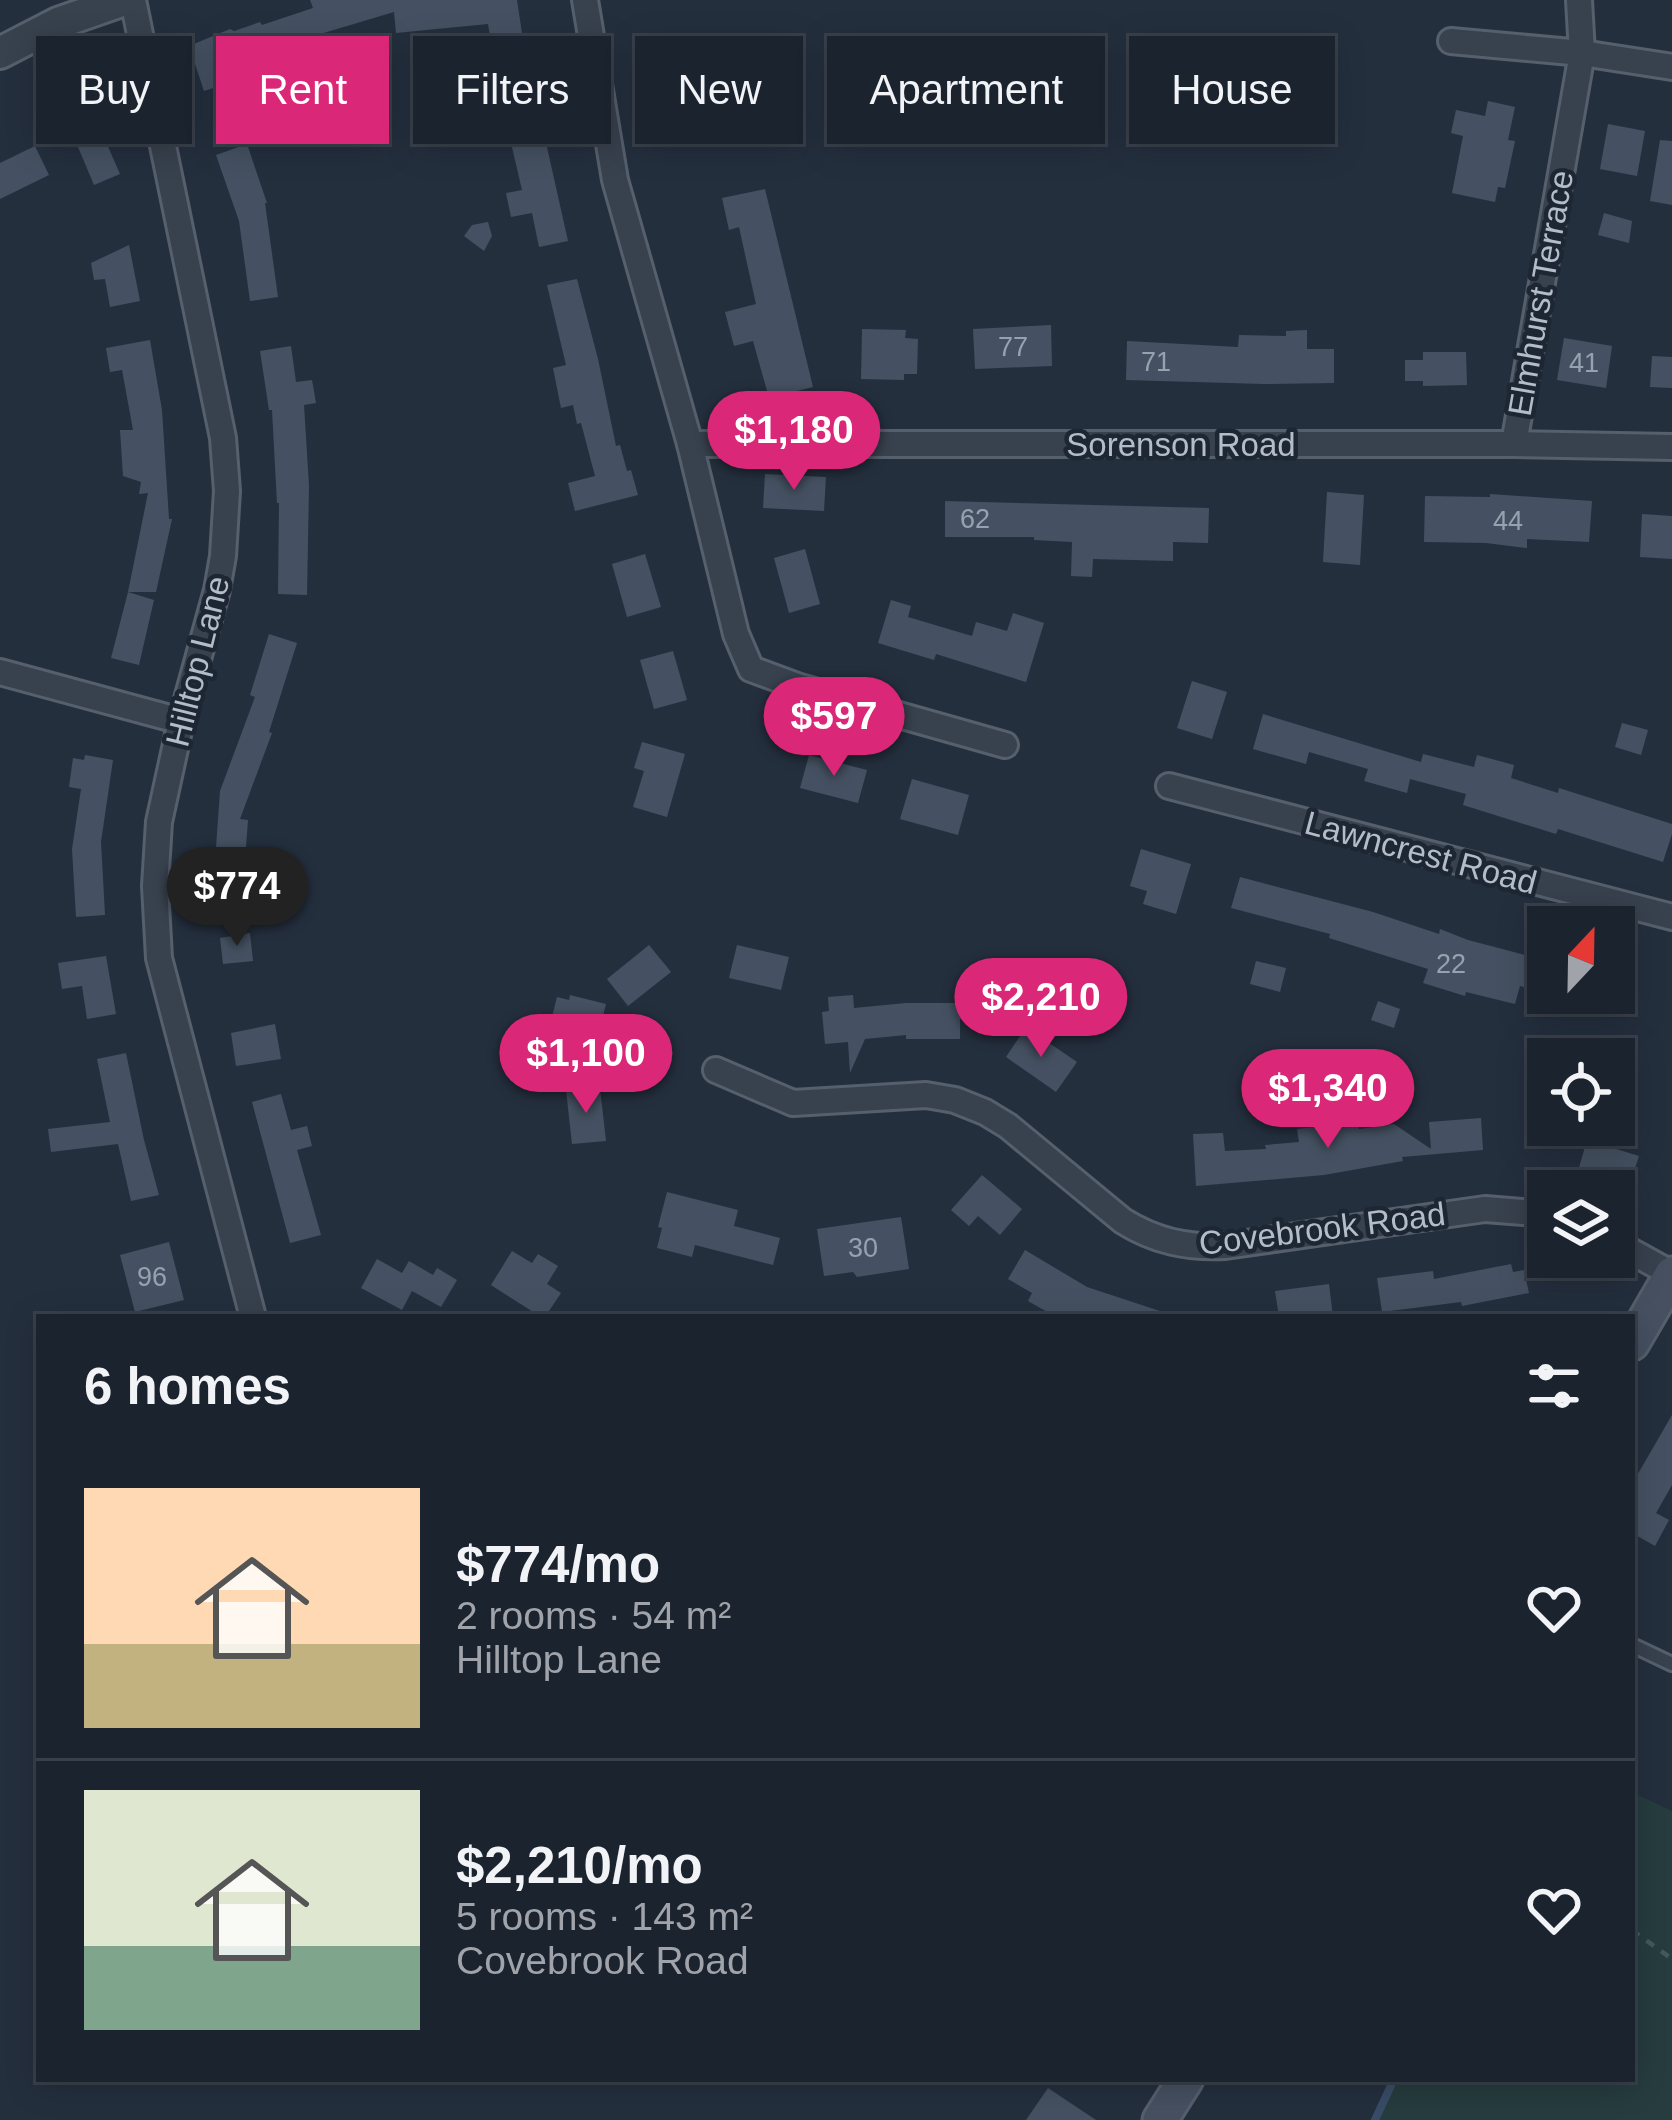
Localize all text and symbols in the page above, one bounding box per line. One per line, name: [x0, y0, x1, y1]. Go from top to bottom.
chip: Buy: [36, 36, 192, 144]
chip: Rent: [216, 36, 389, 144]
chip: Filters: [413, 36, 611, 144]
chip: New: [635, 36, 803, 144]
chip: Apartment: [827, 36, 1105, 144]
chip: House: [1129, 36, 1335, 144]
street label: Elmhurst Terrace: [1501, 167, 1580, 419]
house number: 77: [998, 332, 1028, 362]
house number: 71: [1141, 347, 1171, 377]
house number: 41: [1569, 348, 1599, 378]
pin: $1,180: [696, 391, 892, 493]
text: $1,180: [734, 408, 854, 451]
street label: Sorenson Road: [1066, 426, 1296, 463]
house number: 62: [960, 504, 990, 534]
house number: 44: [1493, 506, 1523, 536]
street label: Hilltop Lane: [158, 572, 237, 750]
pin: $597: [763, 677, 905, 779]
text: $597: [791, 694, 877, 737]
street label: Lawncrest Road: [1301, 804, 1541, 901]
pin: $774: [166, 847, 308, 949]
text: $774: [194, 864, 280, 907]
north arrow: [1527, 906, 1635, 1014]
map controls: [1527, 906, 1635, 1278]
house number: 22: [1436, 949, 1466, 979]
pin: $2,210: [943, 958, 1139, 1060]
text: $2,210: [981, 975, 1101, 1018]
pin: $1,100: [488, 1014, 684, 1116]
text: $1,100: [526, 1031, 646, 1074]
button: locate: [1527, 1038, 1635, 1146]
pin: $1,340: [1230, 1049, 1426, 1151]
text: $1,340: [1268, 1066, 1388, 1109]
button: layers: [1527, 1170, 1635, 1278]
street label: Covebrook Road: [1197, 1195, 1447, 1262]
house number: 30: [848, 1233, 878, 1263]
house number: 96: [137, 1262, 167, 1292]
icon: filters: [1521, 1353, 1587, 1419]
text: 6 homes: [84, 1358, 291, 1415]
icon: home: [180, 1536, 324, 1680]
text: $774/mo: [456, 1536, 660, 1593]
icon: heart: [1521, 1575, 1587, 1641]
text: 2 rooms · 54 m²: [456, 1594, 731, 1637]
text: Hilltop Lane: [456, 1638, 662, 1681]
text: $2,210/mo: [456, 1837, 703, 1894]
icon: home: [180, 1838, 324, 1982]
icon: heart: [1521, 1877, 1587, 1943]
text: 5 rooms · 143 m²: [456, 1895, 753, 1938]
text: Covebrook Road: [456, 1939, 749, 1982]

